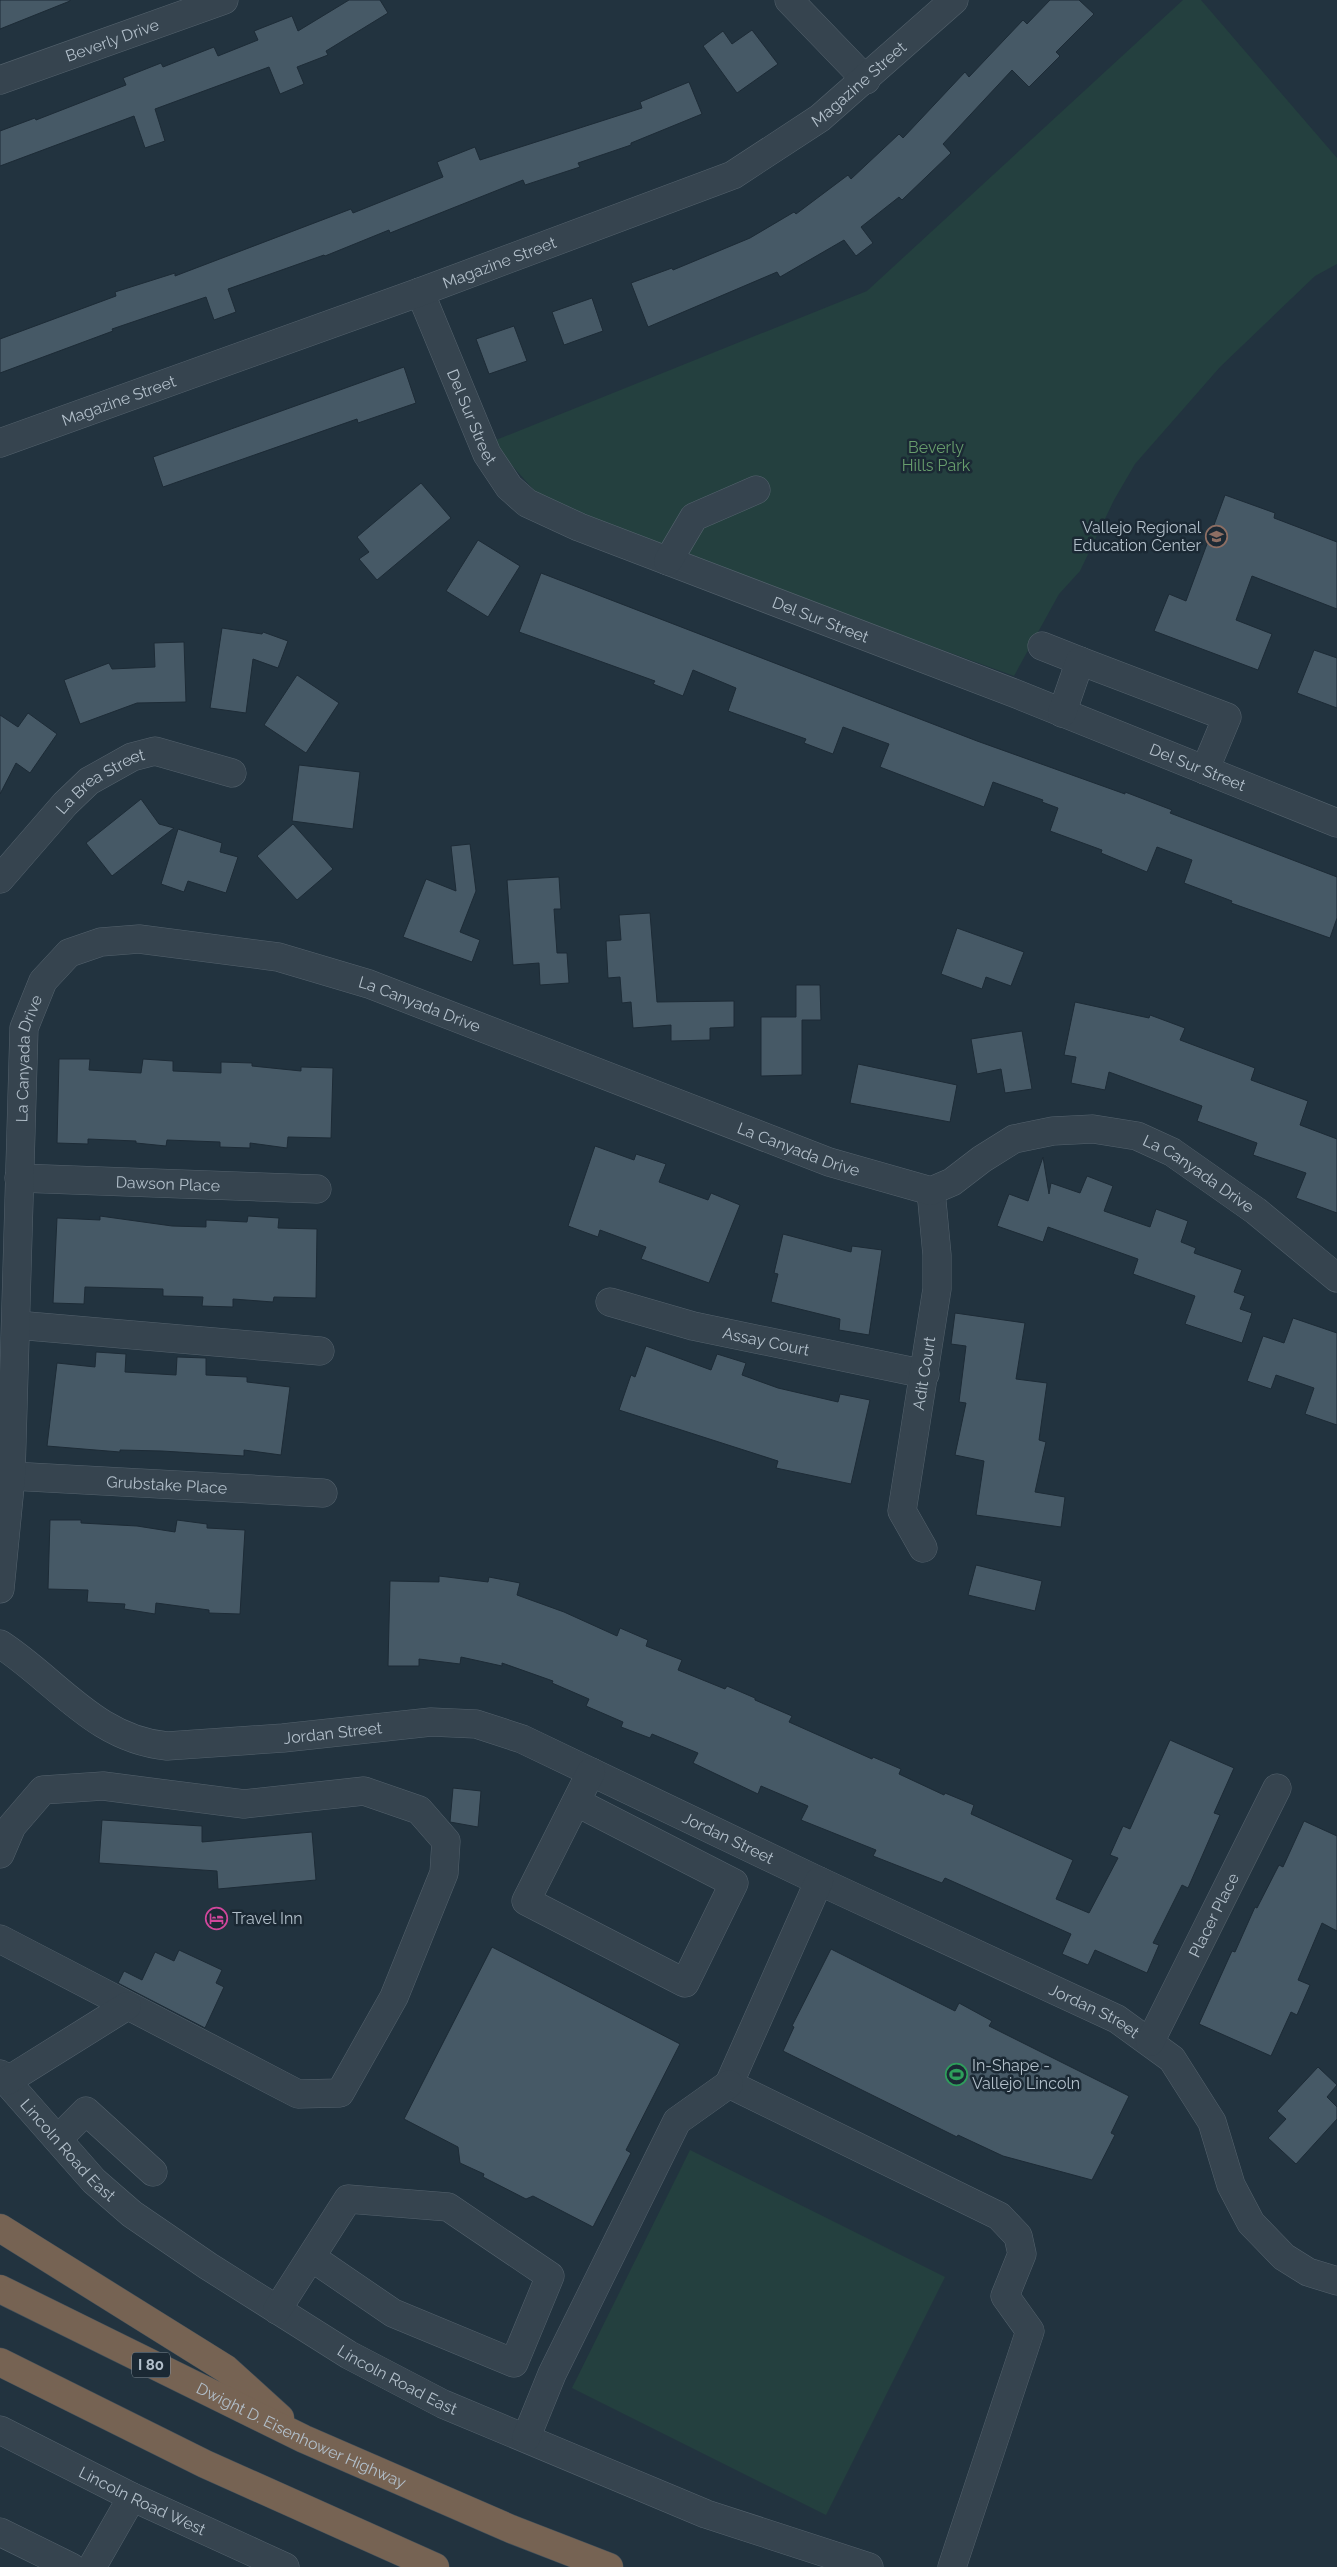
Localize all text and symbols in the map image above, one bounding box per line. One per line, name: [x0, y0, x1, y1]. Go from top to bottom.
street label: Beverly Drive: [63, 15, 161, 66]
street label: Magazine Street: [808, 37, 911, 131]
street label: Magazine Street: [440, 233, 560, 293]
street label: Del Sur Street: [443, 366, 501, 469]
street label: Magazine Street: [59, 371, 179, 430]
park label: Beverly Hills Park: [902, 438, 971, 475]
place label: Vallejo Regional Education Center: [1073, 518, 1202, 555]
school or university icon: Vallejo Regional Education Center: [1205, 524, 1229, 548]
street label: Del Sur Street: [770, 593, 872, 647]
street label: Del Sur Street: [1147, 740, 1249, 795]
street label: La Brea Street: [52, 745, 147, 818]
street label: La Canyada Drive: [356, 972, 483, 1036]
street label: La Canyada Drive: [12, 992, 46, 1123]
street label: La Canyada Drive: [734, 1118, 862, 1180]
street label: La Canyada Drive: [1140, 1131, 1258, 1217]
street label: Dawson Place: [115, 1173, 220, 1195]
street label: Assay Court: [721, 1323, 812, 1360]
street label: Adit Court: [909, 1334, 939, 1412]
street label: Grubstake Place: [106, 1472, 228, 1498]
street label: Jordan Street: [283, 1718, 384, 1748]
street label: Jordan Street: [679, 1808, 777, 1868]
street label: Placer Place: [1185, 1870, 1243, 1960]
hotel icon: Travel Inn: [204, 1906, 228, 1930]
place label: Travel Inn: [232, 1909, 303, 1928]
street label: Jordan Street: [1046, 1980, 1144, 2043]
place label: In-Shape - Vallejo Lincoln: [972, 2056, 1080, 2093]
sports icon: In-Shape - Vallejo Lincoln: [944, 2062, 968, 2086]
street label: Lincoln Road East: [16, 2095, 120, 2206]
street label: Lincoln Road East: [334, 2341, 460, 2419]
road number: I 80: [132, 2352, 170, 2378]
street label: Dwight D. Eisenhower Highway: [193, 2378, 409, 2492]
street label: Lincoln Road West: [76, 2463, 209, 2540]

